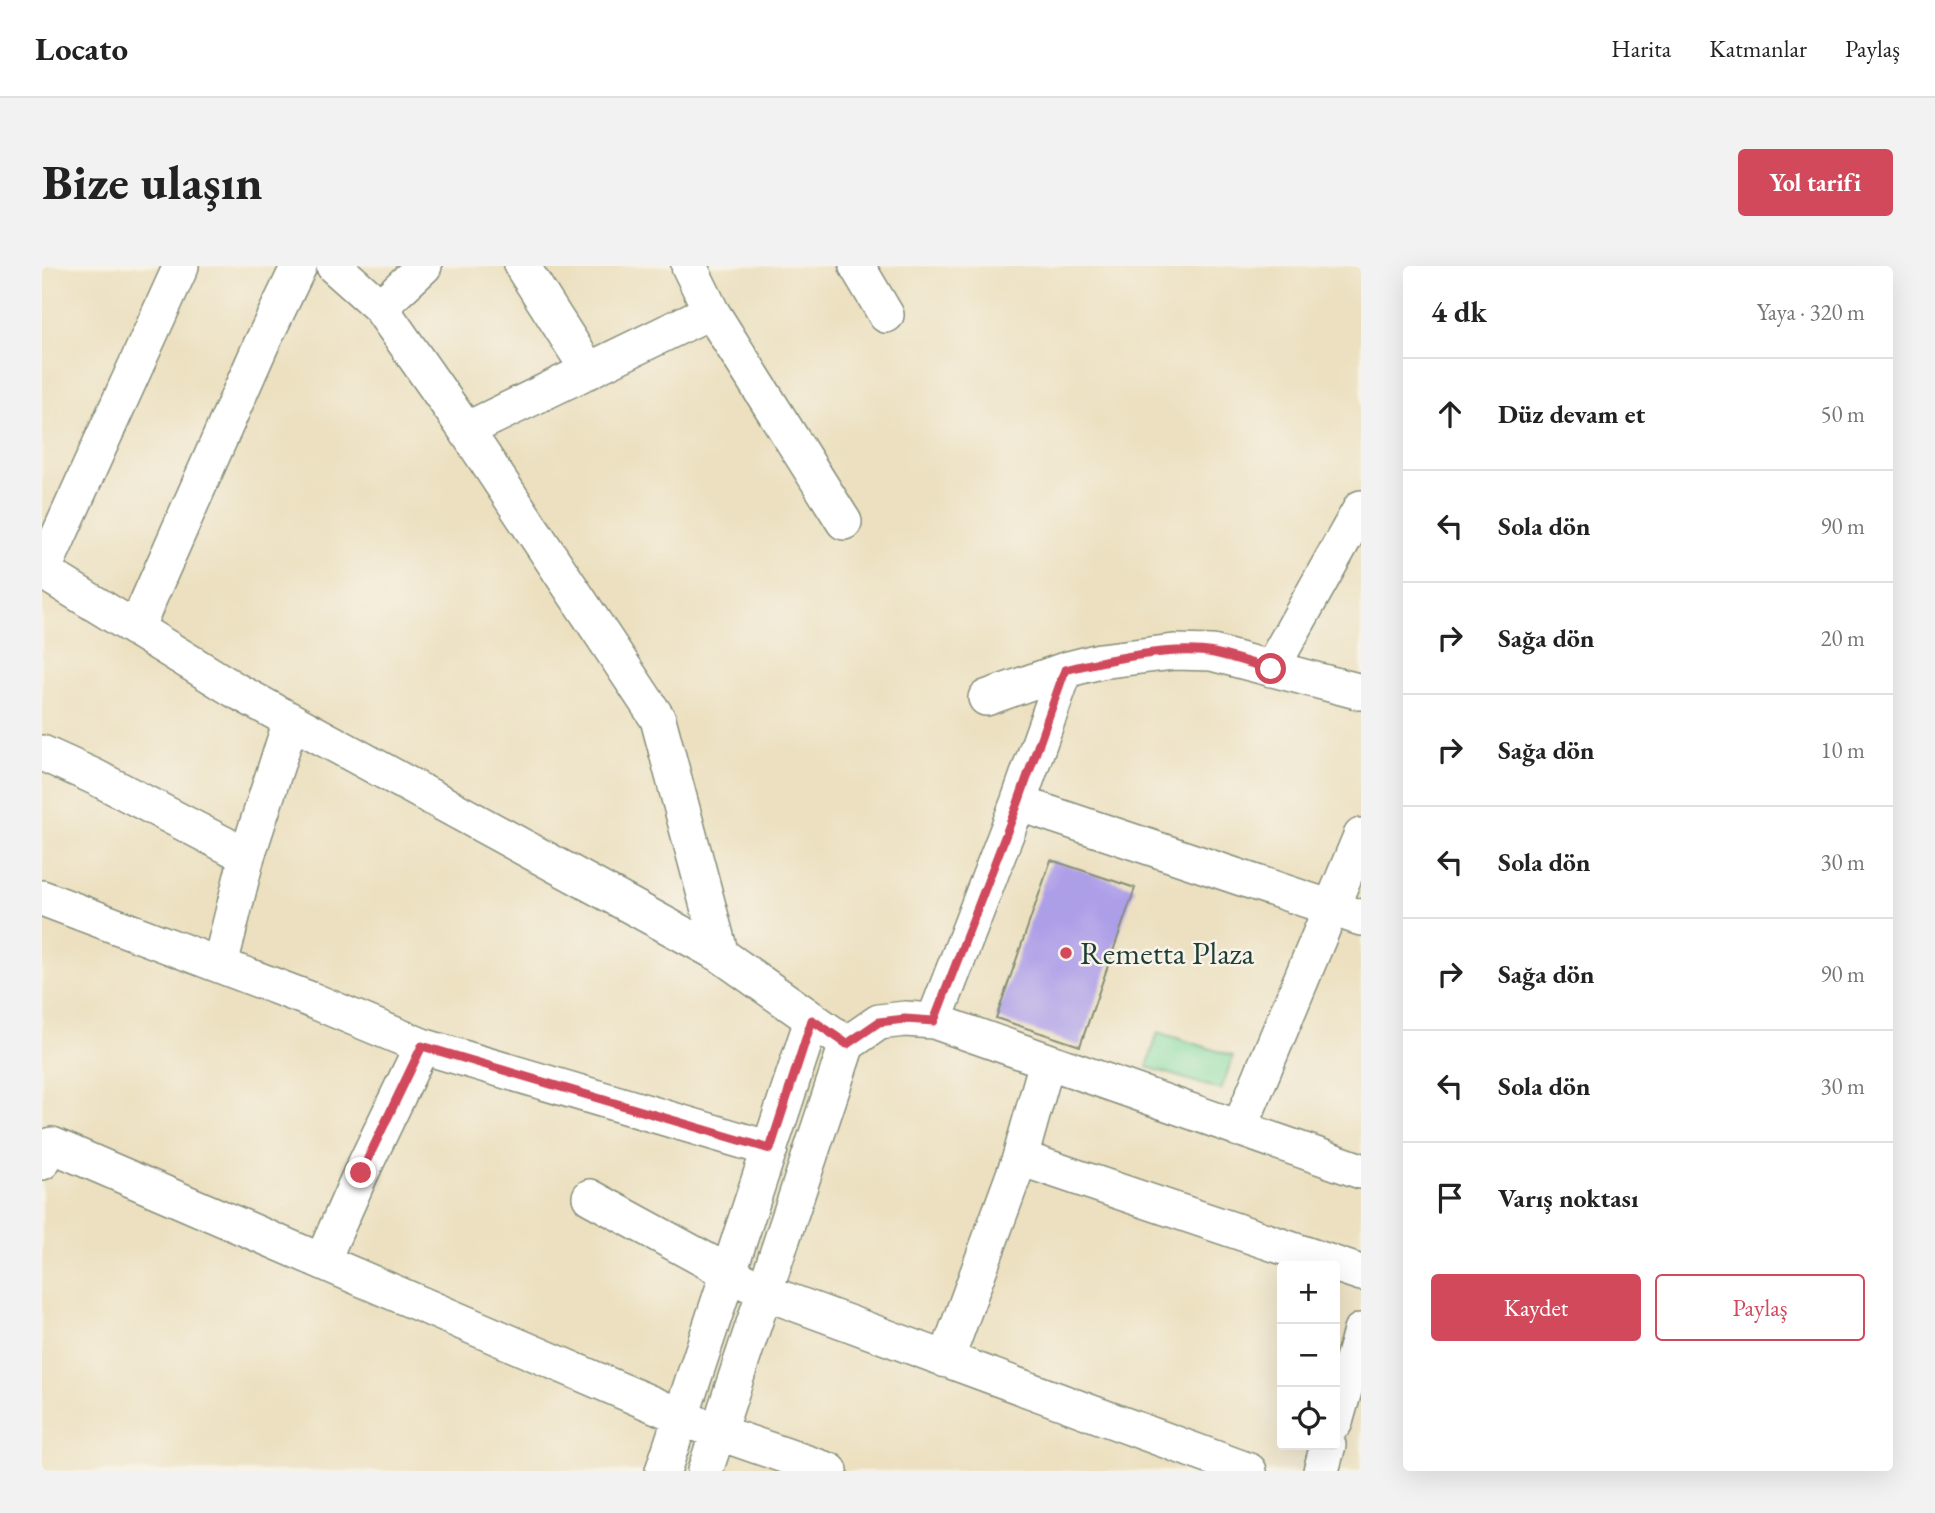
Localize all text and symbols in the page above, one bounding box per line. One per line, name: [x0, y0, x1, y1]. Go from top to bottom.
text: Locato: [35, 27, 128, 70]
text: Harita: [1611, 33, 1671, 64]
text: Katmanlar: [1709, 33, 1807, 64]
text: Paylaş: [1845, 33, 1900, 64]
button: Yol tarifi: [1738, 149, 1893, 216]
text: Bize ulaşın: [42, 150, 263, 214]
text: 4 dk: [1431, 292, 1487, 331]
text: Yaya · 320 m: [1757, 297, 1865, 327]
icon: ahead: [1431, 395, 1469, 433]
text: Düz devam et: [1498, 397, 1645, 431]
text: 50 m: [1820, 399, 1865, 429]
icon: left: [1431, 507, 1469, 545]
text: Sola dön: [1498, 509, 1591, 543]
text: 90 m: [1820, 511, 1865, 541]
icon: right: [1431, 619, 1469, 657]
text: Sağa dön: [1498, 621, 1595, 655]
text: 20 m: [1820, 623, 1865, 653]
route start: [1255, 653, 1286, 684]
icon: right: [1431, 731, 1469, 769]
text: Sağa dön: [1498, 733, 1595, 767]
text: 10 m: [1820, 735, 1865, 765]
icon: left: [1431, 843, 1469, 881]
text: Sola dön: [1498, 845, 1591, 879]
text: 30 m: [1820, 847, 1865, 877]
place label: Remetta Plaza: [1080, 932, 1254, 974]
marker: Remetta Plaza: [1058, 945, 1074, 961]
icon: right: [1431, 955, 1469, 993]
text: Sağa dön: [1498, 957, 1595, 991]
text: 90 m: [1820, 959, 1865, 989]
icon: left: [1431, 1067, 1469, 1105]
text: Sola dön: [1498, 1069, 1591, 1103]
text: 30 m: [1820, 1071, 1865, 1101]
route end: [345, 1157, 376, 1188]
icon: arrive: [1431, 1179, 1469, 1217]
text: Varış noktası: [1498, 1181, 1639, 1215]
map controls: [1277, 1261, 1340, 1450]
button: +: [1277, 1261, 1340, 1324]
button: Kaydet: [1431, 1274, 1641, 1341]
button: Paylaş: [1655, 1274, 1865, 1341]
button: −: [1277, 1324, 1340, 1387]
button: locate: [1277, 1387, 1340, 1450]

